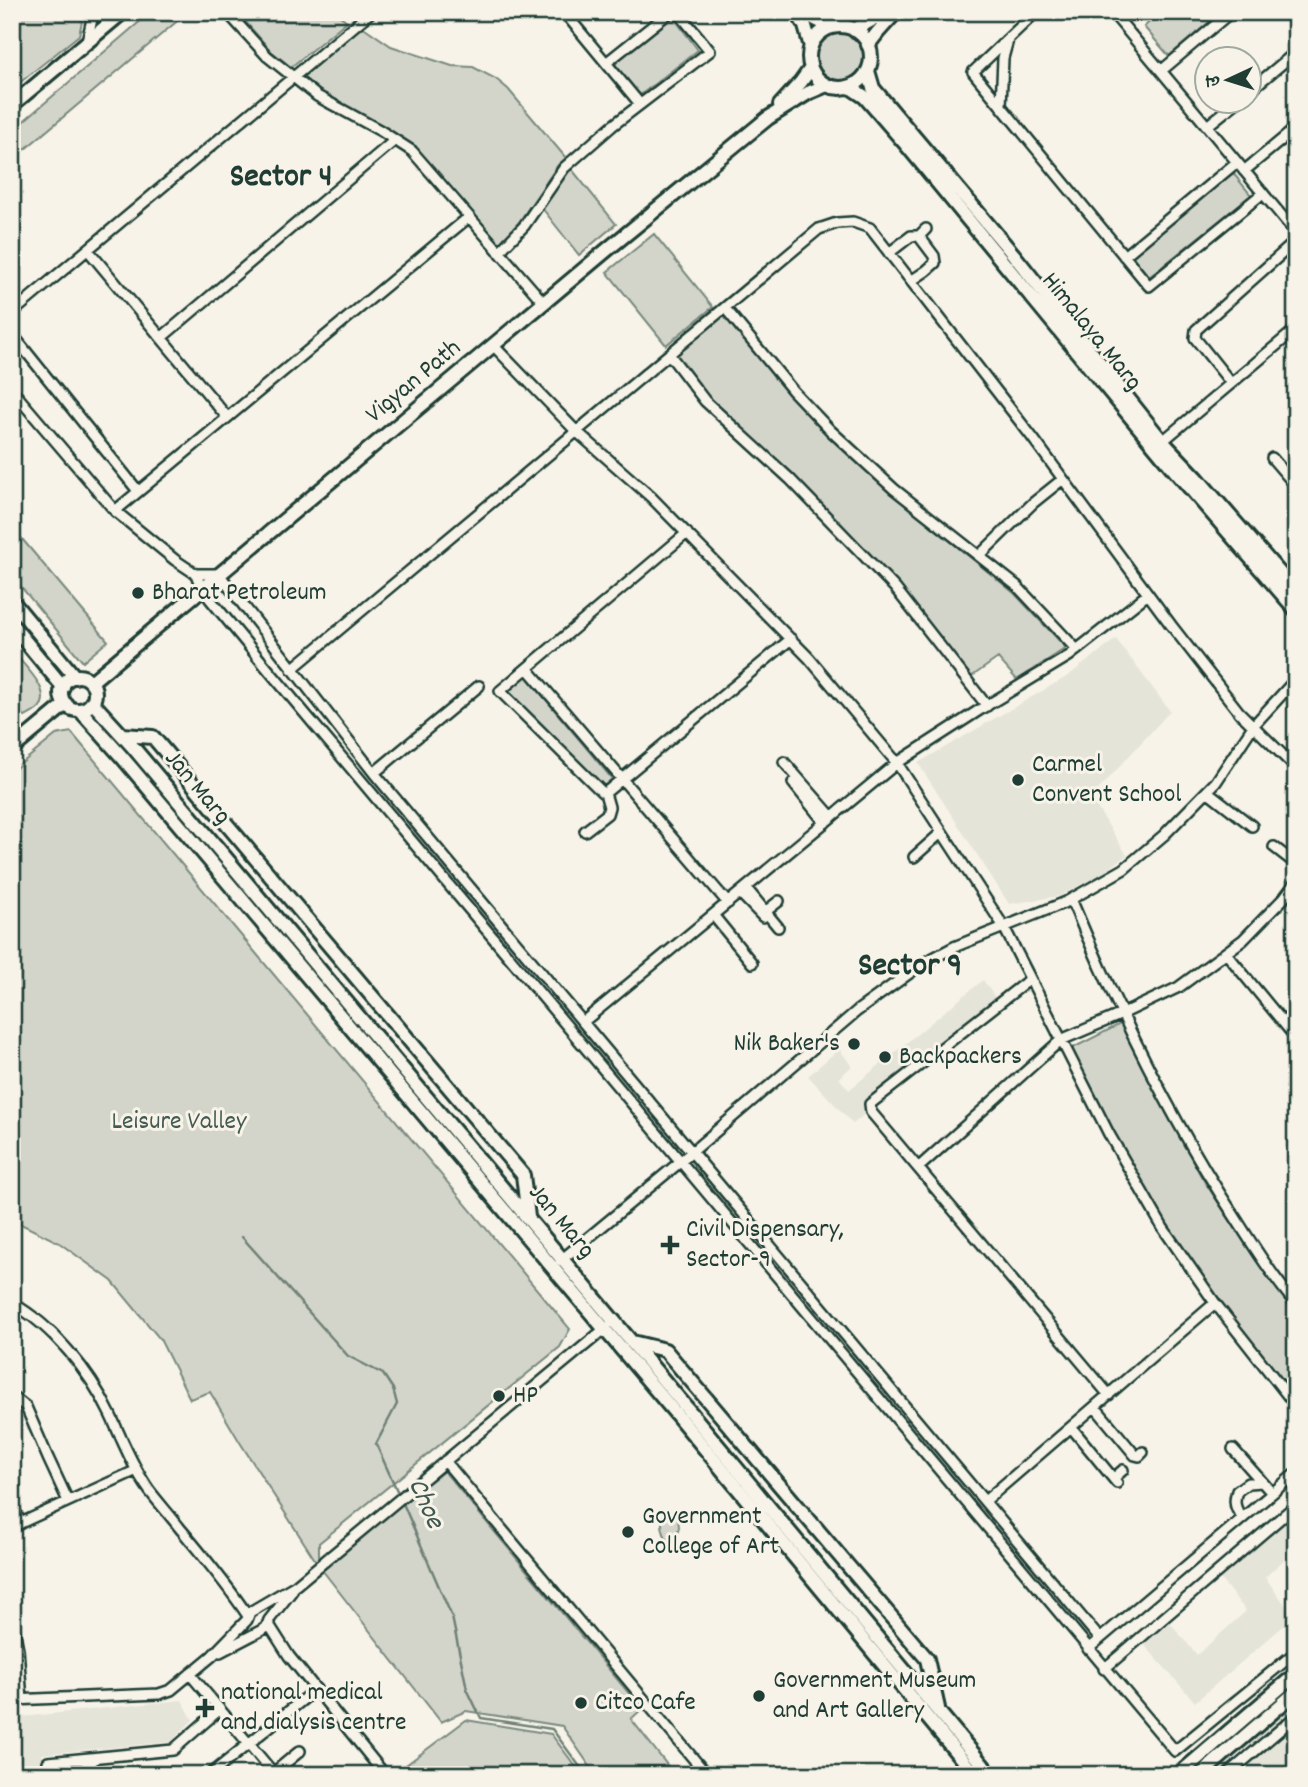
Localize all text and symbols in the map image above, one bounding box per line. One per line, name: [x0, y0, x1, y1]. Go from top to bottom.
north arrow: [1192, 46, 1262, 116]
text: उ: [1201, 73, 1228, 88]
district label: Sector 4: [230, 155, 332, 202]
street label: Himalaya Marg: [1031, 265, 1151, 399]
street label: Vigyan Path: [358, 331, 470, 433]
place label: Bharat Petroleum: [152, 575, 327, 612]
marker: Bharat Petroleum: [130, 585, 146, 601]
street label: Jan Marg: [155, 742, 239, 834]
place label: Carmel Convent School: [1032, 747, 1181, 814]
marker: Carmel Convent School: [1010, 772, 1026, 788]
district label: Sector 9: [858, 944, 962, 991]
place label: Nik Baker's: [733, 1026, 840, 1063]
marker: Nik Baker's: [846, 1036, 862, 1052]
place label: Backpackers: [899, 1039, 1022, 1076]
marker: Backpackers: [877, 1049, 893, 1065]
park label: Leisure Valley: [111, 1104, 247, 1141]
street label: Jan Marg: [519, 1176, 603, 1268]
place label: Civil Dispensary, Sector-9: [686, 1212, 844, 1279]
marker: Civil Dispensary, Sector-9: [660, 1235, 680, 1255]
place label: HP: [513, 1378, 538, 1415]
marker: HP: [491, 1388, 507, 1404]
water label: Choe: [395, 1472, 453, 1537]
place label: Government College of Art: [642, 1499, 780, 1566]
marker: Government College of Art: [620, 1524, 636, 1540]
place label: Government Museum and Art Gallery: [773, 1663, 976, 1730]
place label: national medical and dialysis centre: [221, 1675, 406, 1742]
place label: Citco Cafe: [595, 1685, 696, 1722]
marker: Government Museum and Art Gallery: [751, 1688, 767, 1704]
marker: Citco Cafe: [573, 1695, 589, 1711]
marker: national medical and dialysis centre: [195, 1698, 215, 1718]

